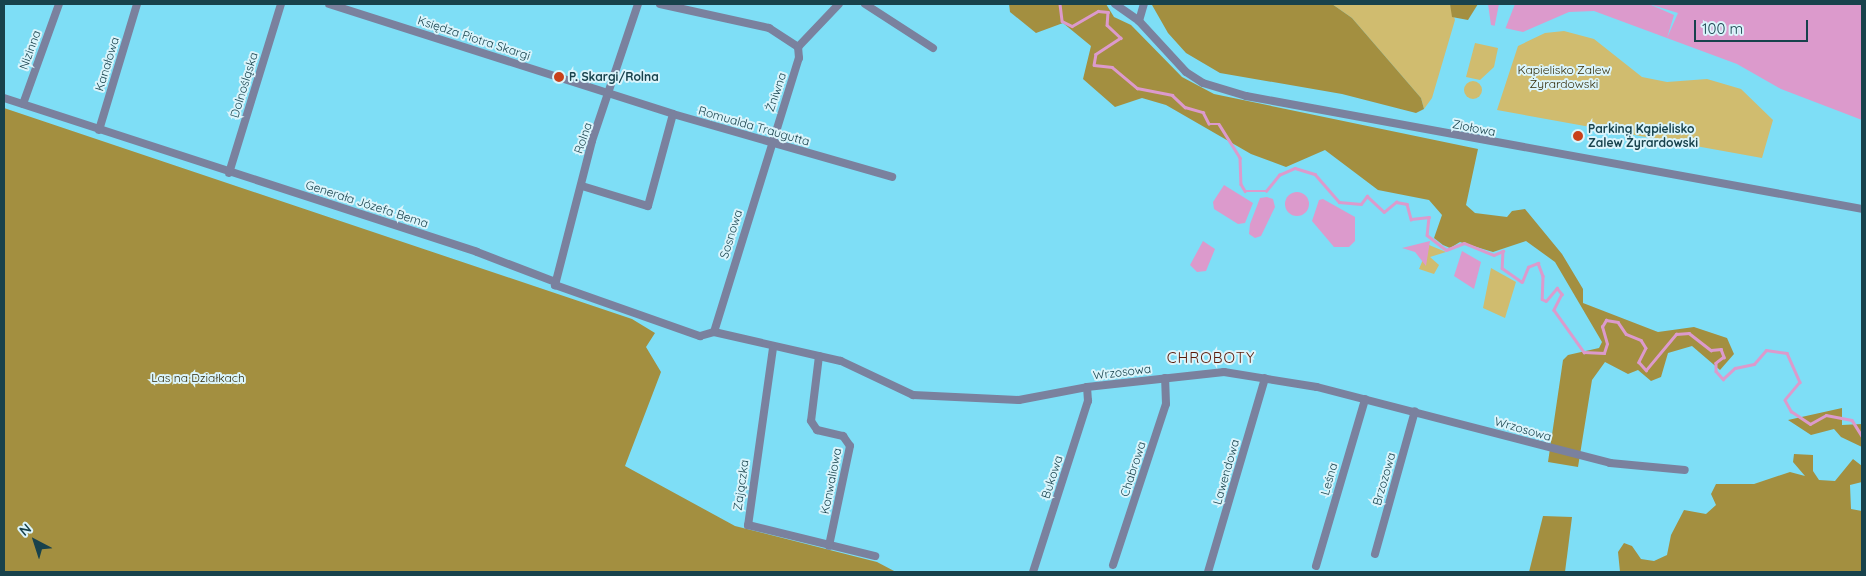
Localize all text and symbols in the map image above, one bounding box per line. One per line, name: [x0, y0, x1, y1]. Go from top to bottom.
scale bar: [1696, 10, 1810, 42]
street label: Księdza Piotra Skargi: [416, 13, 532, 63]
text: 100 m: [1702, 19, 1743, 38]
street label: Nizinna: [16, 28, 44, 72]
street label: Kanałowa: [92, 35, 122, 93]
street label: Dolnośląska: [227, 50, 261, 120]
park label: Kapielisko Zalew Żyrardowski: [1517, 63, 1611, 91]
place label: P. Skargi/Rolna: [569, 70, 659, 84]
marker: P. Skargi/Rolna: [553, 71, 565, 83]
street label: Żniwna: [763, 71, 789, 113]
street label: Romualda Traugutta: [697, 103, 811, 149]
street label: Ziołowa: [1451, 117, 1497, 139]
street label: Rolna: [571, 120, 595, 156]
place label: Parking Kąpielisko Zalew Żyrardowski: [1588, 122, 1698, 150]
marker: Parking Kąpielisko Zalew Żyrardowski: [1572, 130, 1584, 142]
street label: Generała Józefa Bema: [304, 177, 430, 231]
street label: Sosnowa: [717, 208, 745, 260]
district label: CHROBOTY: [1166, 349, 1256, 367]
street label: Wrzosowa: [1092, 361, 1152, 383]
park label: Las na Działkach: [151, 371, 245, 385]
street label: Wrzosowa: [1493, 414, 1553, 444]
street label: Lawendowa: [1210, 438, 1242, 506]
street label: Chabrowa: [1117, 440, 1149, 498]
street label: Konwaliowa: [818, 447, 844, 515]
street label: Brzozowa: [1370, 451, 1398, 507]
street label: Bukowa: [1038, 454, 1066, 500]
street label: Zajączka: [730, 459, 752, 511]
street label: Leśna: [1318, 461, 1340, 497]
north arrow: [10, 516, 60, 566]
text: N: [16, 519, 35, 540]

